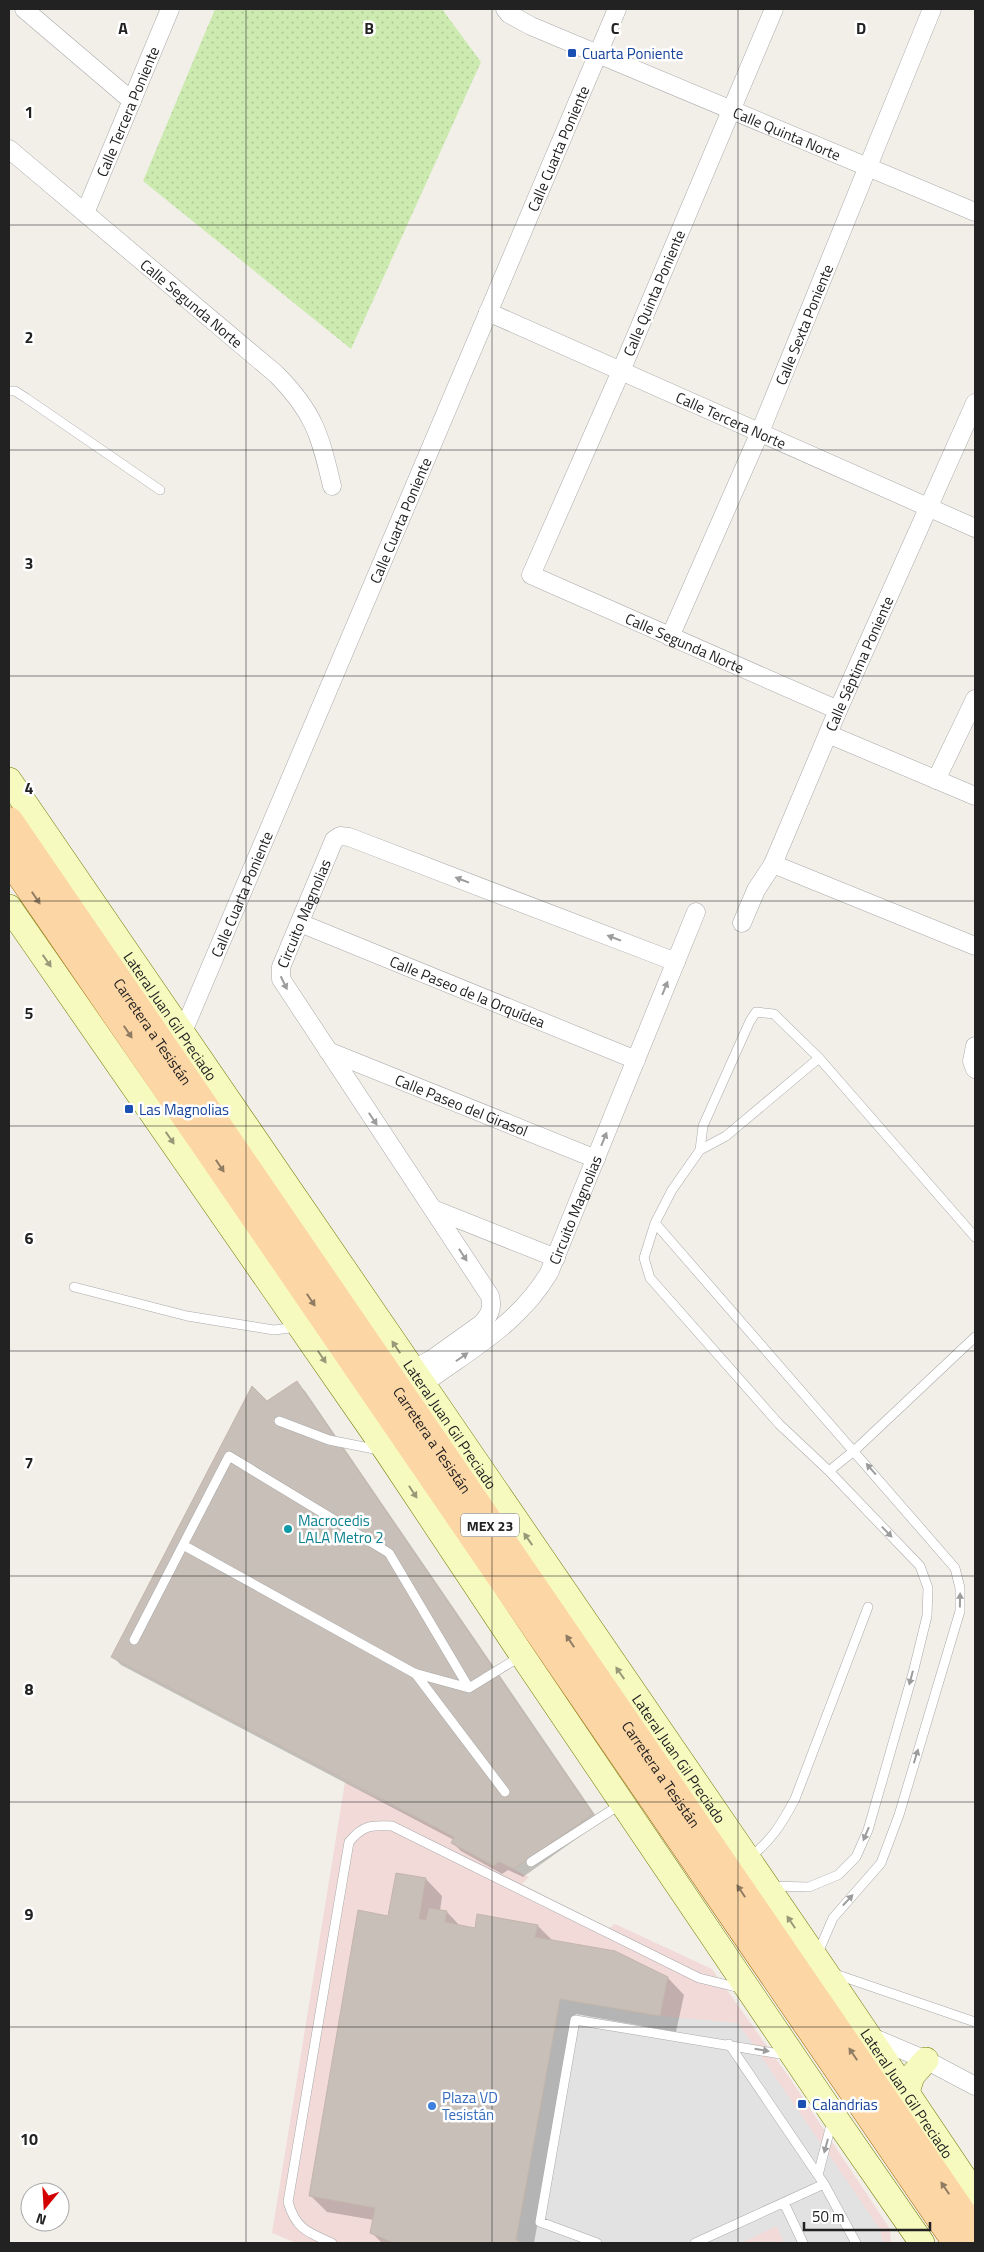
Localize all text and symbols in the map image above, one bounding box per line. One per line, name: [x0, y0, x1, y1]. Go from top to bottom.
text: A: [118, 16, 128, 40]
text: B: [364, 16, 374, 40]
text: C: [611, 16, 620, 40]
text: D: [856, 16, 866, 40]
place label: Cuarta Poniente: [582, 42, 683, 65]
street label: Calle Tercera Poniente: [90, 43, 165, 180]
marker: Cuarta Poniente: [566, 47, 578, 59]
street label: Calle Cuarta Poniente: [521, 82, 595, 215]
text: 1: [25, 100, 33, 124]
street label: Calle Quinta Norte: [730, 100, 844, 166]
street label: Calle Quinta Poniente: [617, 226, 691, 360]
street label: Calle Segunda Norte: [135, 253, 248, 353]
street label: Calle Sexta Poniente: [769, 261, 839, 388]
text: 2: [25, 325, 33, 349]
street label: Calle Tercera Norte: [672, 385, 790, 454]
street label: Calle Cuarta Poniente: [363, 454, 437, 587]
text: 3: [25, 551, 33, 575]
street label: Calle Séptima Poniente: [819, 592, 899, 735]
street label: Calle Segunda Norte: [622, 606, 748, 679]
text: 4: [25, 776, 34, 800]
street label: Calle Cuarta Poniente: [204, 828, 278, 961]
street label: Circuito Magnolias: [270, 855, 336, 971]
one-way arrow: [454, 876, 469, 884]
one-way arrow: [31, 891, 41, 905]
one-way arrow: [606, 934, 621, 942]
street label: Lateral Juan Gil Preciado: [118, 947, 223, 1085]
street label: Calle Paseo de la Orquídea: [386, 949, 549, 1033]
one-way arrow: [42, 955, 52, 968]
street label: Carretera a Tesistán: [108, 973, 198, 1090]
one-way arrow: [280, 976, 288, 991]
one-way arrow: [662, 981, 670, 995]
text: 5: [25, 1001, 34, 1025]
one-way arrow: [123, 1025, 133, 1039]
street label: Calle Paseo del Girasol: [392, 1068, 532, 1142]
place label: Las Magnolias: [139, 1098, 229, 1121]
marker: Las Magnolias: [123, 1103, 135, 1115]
one-way arrow: [368, 1112, 378, 1126]
one-way arrow: [165, 1131, 175, 1144]
one-way arrow: [601, 1131, 609, 1146]
street label: Circuito Magnolias: [542, 1152, 607, 1268]
one-way arrow: [215, 1159, 225, 1173]
text: 6: [25, 1226, 34, 1250]
one-way arrow: [458, 1248, 468, 1261]
one-way arrow: [306, 1294, 316, 1307]
one-way arrow: [391, 1340, 401, 1354]
one-way arrow: [317, 1351, 327, 1364]
one-way arrow: [455, 1352, 469, 1362]
street label: Lateral Juan Gil Preciado: [398, 1355, 503, 1494]
street label: Carretera a Tesistán: [388, 1382, 478, 1498]
text: 7: [25, 1451, 33, 1475]
one-way arrow: [865, 1464, 877, 1476]
one-way arrow: [409, 1485, 418, 1499]
place label: Macrocedis LALA Metro 2: [298, 1509, 384, 1549]
road number: MEX 23: [461, 1514, 519, 1536]
marker: Macrocedis LALA Metro 2: [282, 1523, 294, 1535]
one-way arrow: [881, 1526, 893, 1538]
one-way arrow: [523, 1532, 533, 1545]
one-way arrow: [956, 1592, 964, 1608]
one-way arrow: [565, 1635, 575, 1648]
one-way arrow: [615, 1666, 625, 1679]
one-way arrow: [907, 1670, 915, 1685]
text: 8: [25, 1677, 34, 1701]
street label: Lateral Juan Gil Preciado: [627, 1689, 732, 1828]
street label: Carretera a Tesistán: [617, 1716, 706, 1832]
one-way arrow: [913, 1749, 921, 1764]
one-way arrow: [862, 1827, 870, 1841]
one-way arrow: [736, 1884, 746, 1898]
one-way arrow: [842, 1895, 854, 1907]
text: 9: [25, 1902, 34, 1926]
one-way arrow: [786, 1915, 796, 1929]
street label: Lateral Juan Gil Preciado: [855, 2024, 959, 2163]
one-way arrow: [754, 2047, 770, 2055]
one-way arrow: [848, 2047, 858, 2060]
place label: Plaza VD Tesistán: [442, 2086, 498, 2126]
place label: Calandrias: [812, 2093, 878, 2116]
marker: Calandrias: [796, 2098, 808, 2110]
marker: Plaza VD Tesistán: [426, 2100, 438, 2112]
text: 10: [20, 2127, 38, 2151]
one-way arrow: [822, 2138, 830, 2153]
one-way arrow: [940, 2181, 950, 2195]
north arrow: [20, 2182, 70, 2232]
scale bar: [804, 2200, 930, 2232]
text: 50 m: [812, 2205, 845, 2228]
text: N: [33, 2208, 49, 2231]

